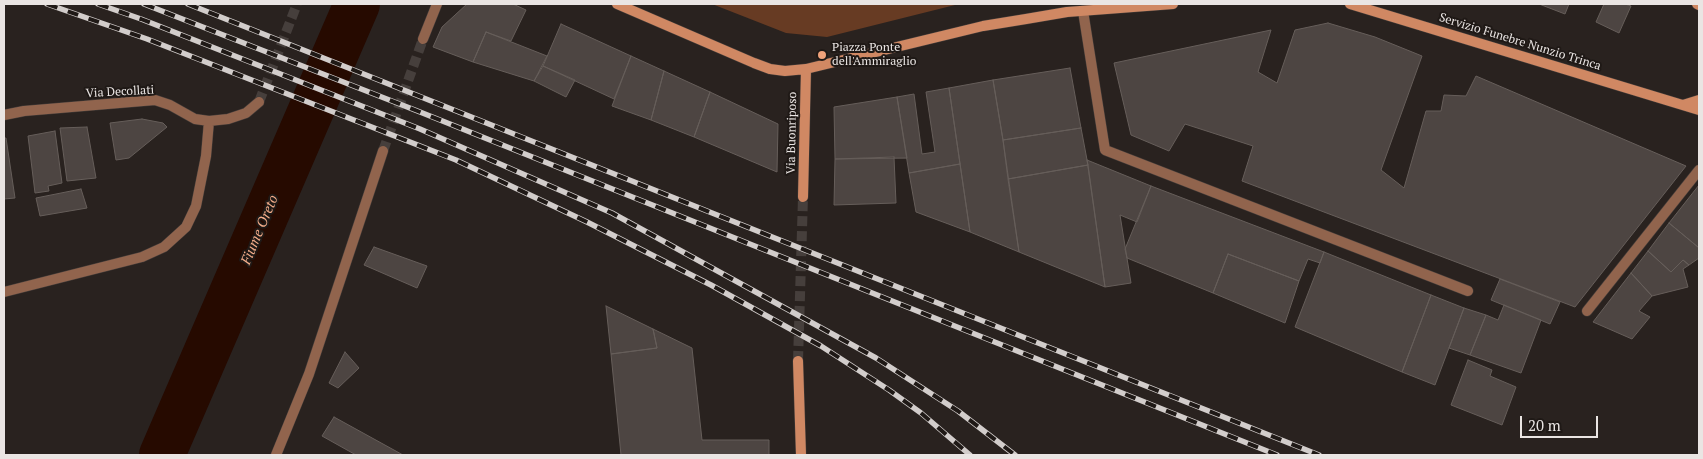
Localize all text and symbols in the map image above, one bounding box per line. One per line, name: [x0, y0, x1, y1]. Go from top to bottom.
street label: Servizio Funebre Nunzio Trinca: [1437, 10, 1603, 74]
place label: Piazza Ponte dell'Ammiraglio: [832, 41, 916, 69]
marker: Piazza Ponte dell'Ammiraglio: [816, 49, 828, 61]
street label: Via Decollati: [85, 83, 155, 101]
street label: Via Buonriposo: [784, 92, 800, 174]
water label: Fiume Oreto: [238, 193, 282, 267]
scale bar: [1523, 406, 1600, 438]
text: 20 m: [1528, 415, 1561, 435]

